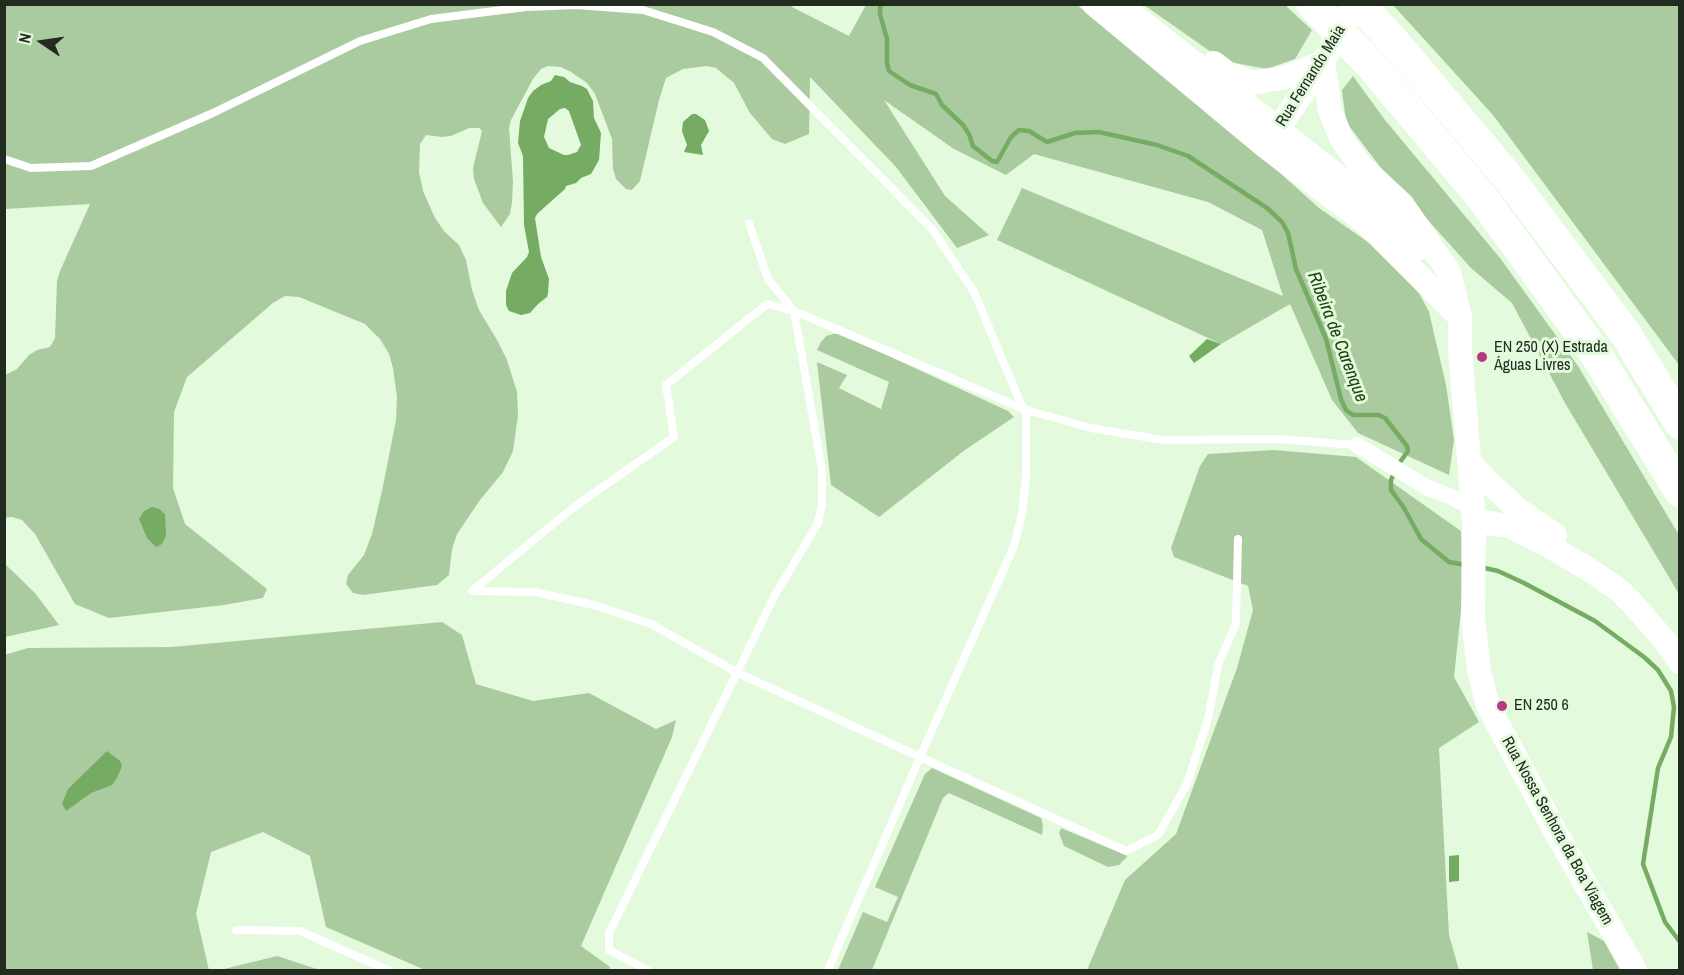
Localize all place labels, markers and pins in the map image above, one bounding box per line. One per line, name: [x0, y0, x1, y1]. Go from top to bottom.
place label: EN 250 (X) Estrada Águas Livres: [1494, 338, 1608, 376]
marker: EN 250 (X) Estrada Águas Livres: [1475, 350, 1489, 364]
place label: EN 250 6: [1514, 696, 1569, 716]
marker: EN 250 6: [1495, 699, 1509, 713]

